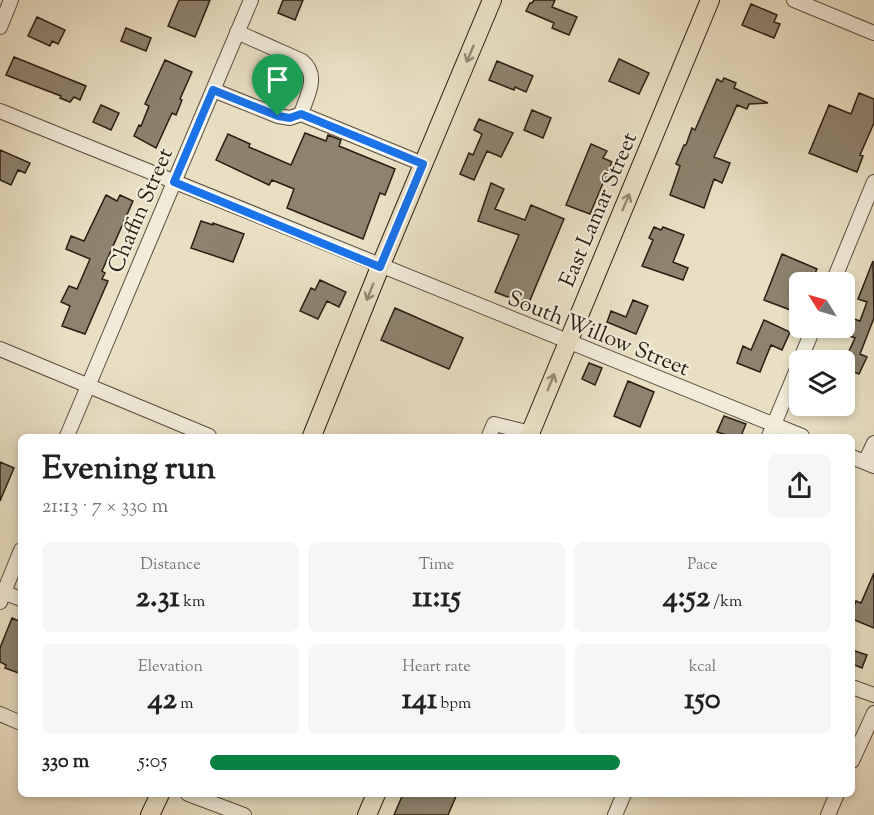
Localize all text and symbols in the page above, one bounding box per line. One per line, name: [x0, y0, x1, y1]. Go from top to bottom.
one-way arrow: [464, 44, 475, 63]
pin: [252, 54, 303, 116]
icon: arrive: [261, 63, 294, 96]
street label: East Lamar Street: [553, 127, 647, 293]
street label: Chaffin Street: [101, 143, 183, 279]
one-way arrow: [621, 193, 632, 212]
north arrow: [789, 272, 855, 338]
map controls: [789, 272, 855, 416]
one-way arrow: [364, 282, 375, 301]
street label: South Willow Street: [502, 284, 694, 386]
button: layers: [789, 350, 855, 416]
one-way arrow: [546, 374, 557, 392]
text: Evening run: [42, 446, 216, 494]
button: share: [768, 454, 831, 517]
text: 21:13 · 7 × 330 m: [42, 493, 168, 522]
text: Distance: [140, 554, 201, 577]
text: Time: [419, 554, 454, 577]
text: Pace: [687, 554, 718, 577]
text: 2.31: [136, 577, 180, 620]
text: 11:15: [412, 577, 461, 620]
text: 4:52: [663, 577, 710, 620]
text: km: [180, 591, 205, 614]
text: /km: [710, 591, 742, 614]
text: Elevation: [138, 656, 203, 679]
text: Heart rate: [402, 656, 471, 679]
text: kcal: [689, 656, 716, 679]
text: 42: [148, 679, 177, 722]
text: 141: [402, 679, 437, 722]
text: 150: [684, 679, 721, 722]
text: m: [177, 693, 193, 716]
text: bpm: [437, 693, 471, 716]
text: 330 m: [42, 748, 89, 777]
text: 5:05: [138, 748, 167, 777]

